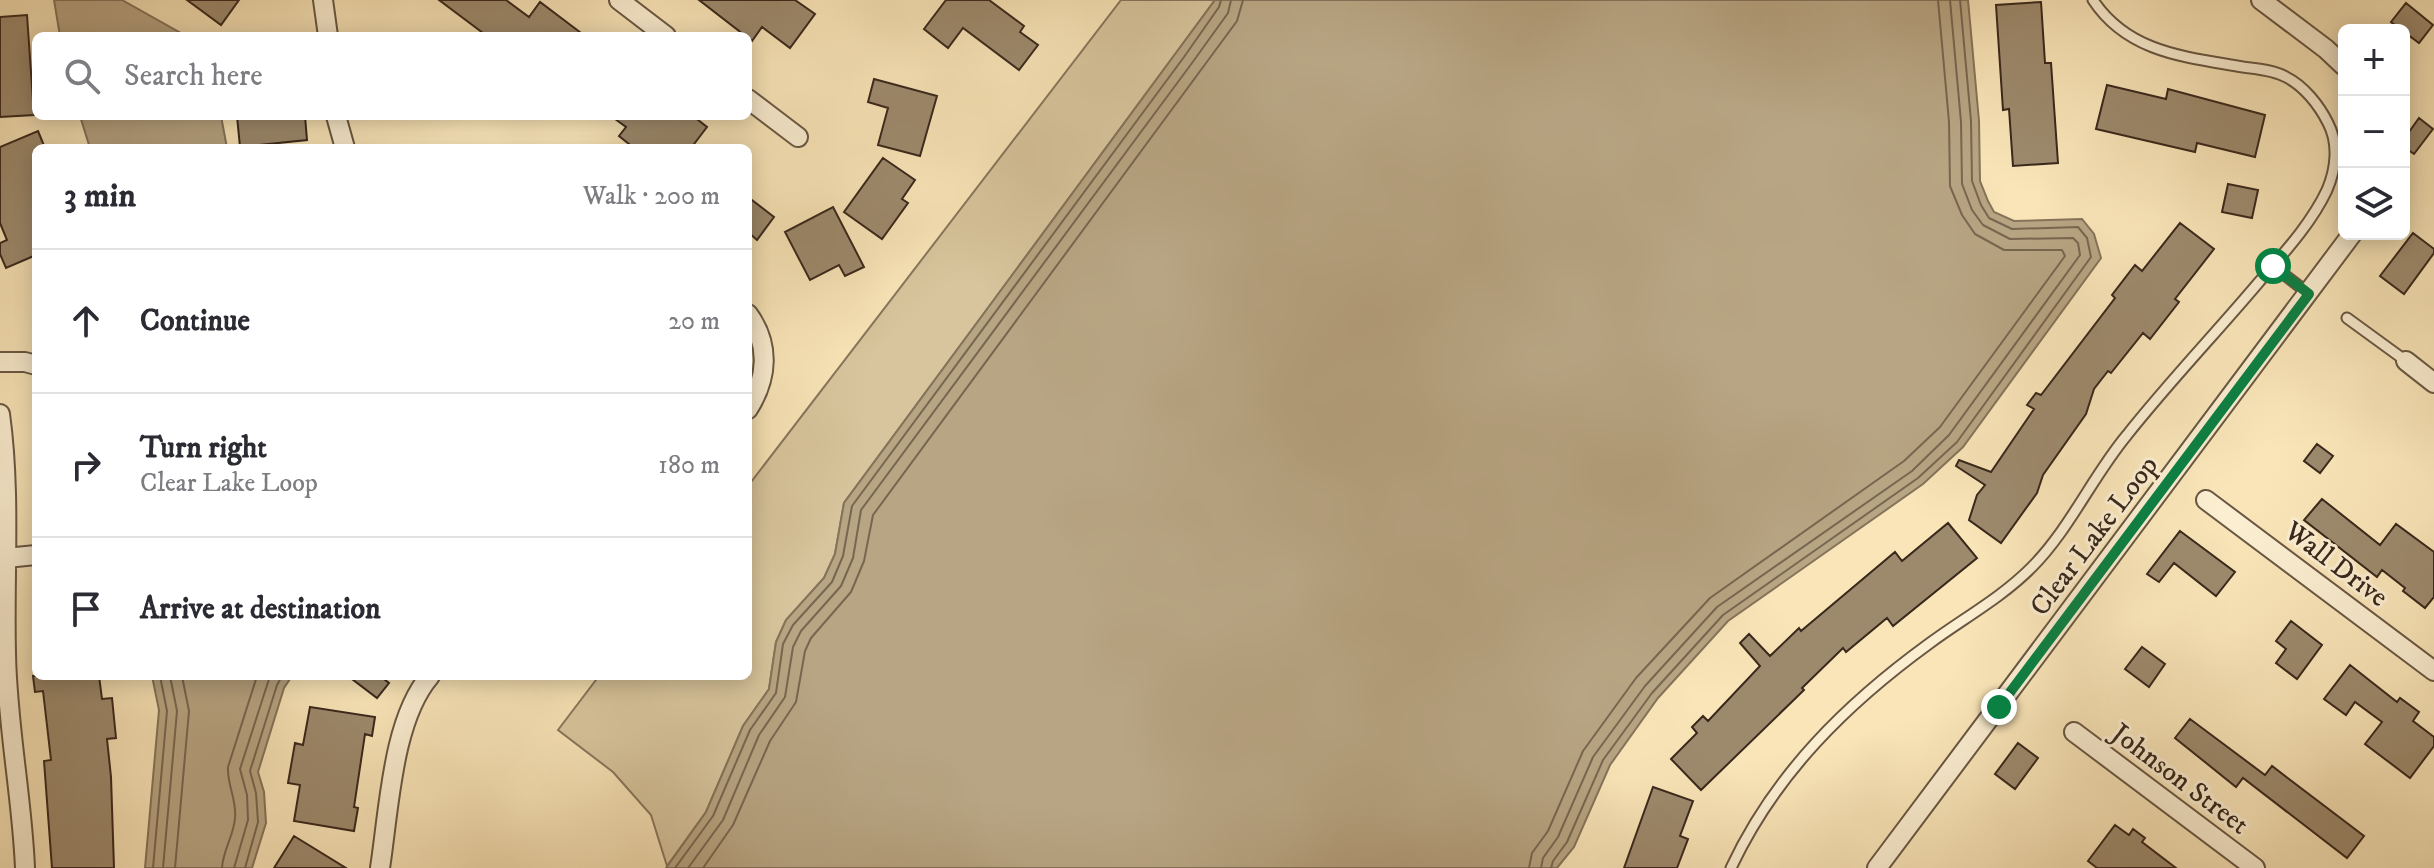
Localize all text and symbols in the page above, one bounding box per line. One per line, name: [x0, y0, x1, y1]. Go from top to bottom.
map controls: [2338, 24, 2410, 240]
button: +: [2338, 24, 2410, 96]
search box: [32, 32, 752, 120]
icon: search: [60, 54, 104, 98]
text: Search here: [124, 58, 263, 95]
button: −: [2338, 96, 2410, 168]
button: layers: [2338, 168, 2410, 240]
text: 3 min: [64, 175, 136, 217]
text: Walk · 200 m: [583, 180, 720, 213]
route start: [2255, 248, 2291, 284]
icon: ahead: [64, 299, 108, 343]
text: Continue: [140, 303, 250, 340]
text: 20 m: [668, 305, 720, 338]
text: Turn right: [140, 430, 267, 467]
icon: right: [64, 443, 108, 487]
text: 180 m: [658, 449, 720, 482]
street label: Clear Lake Loop: [2023, 449, 2166, 623]
text: Clear Lake Loop: [140, 467, 318, 500]
street label: Wall Drive: [2276, 513, 2395, 615]
icon: arrive: [64, 587, 108, 631]
text: Arrive at destination: [140, 591, 381, 628]
route end: [1981, 689, 2017, 725]
street label: Johnson Street: [2102, 714, 2256, 842]

